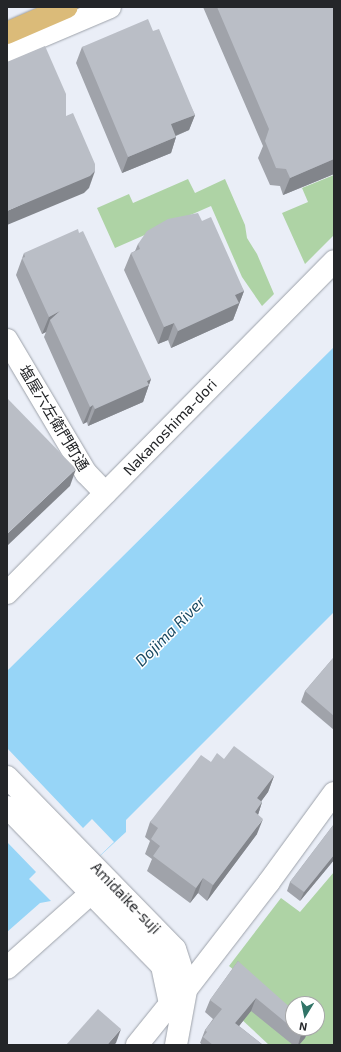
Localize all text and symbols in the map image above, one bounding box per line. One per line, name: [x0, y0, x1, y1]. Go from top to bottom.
street label: 塩屋六左衛門町通: [15, 362, 93, 474]
street label: Nakanoshima-dori: [119, 375, 221, 479]
water label: Dojima River: [131, 592, 209, 670]
street label: Amidaike-suji: [87, 858, 165, 938]
north arrow: [285, 996, 325, 1036]
text: N: [298, 1020, 308, 1034]

